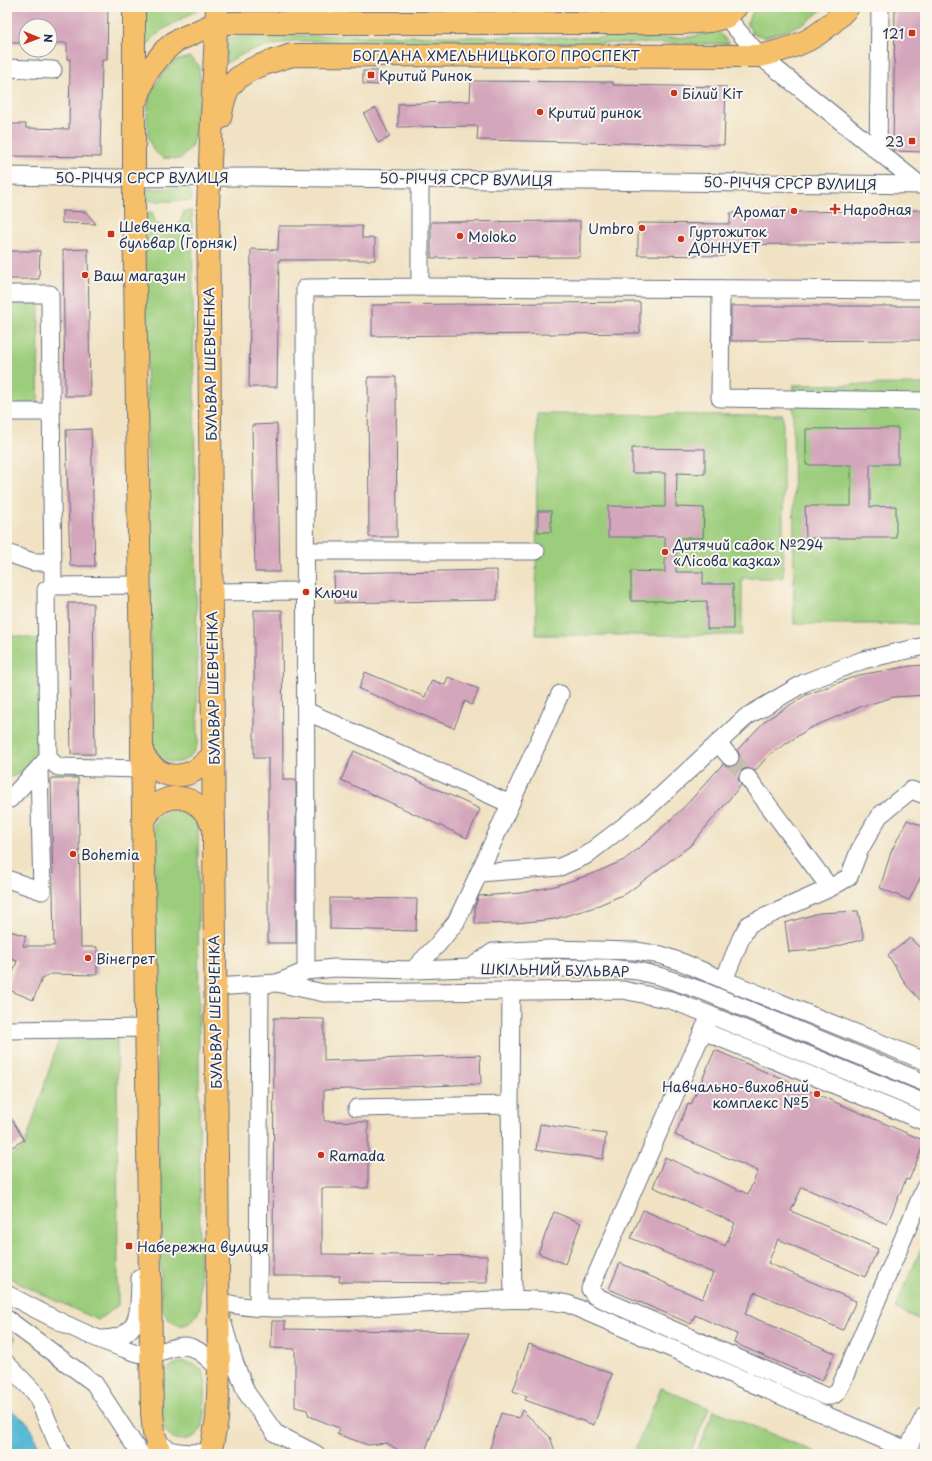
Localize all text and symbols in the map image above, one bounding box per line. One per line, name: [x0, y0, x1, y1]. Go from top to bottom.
north arrow: [18, 18, 58, 58]
place label: 121: [882, 23, 904, 44]
marker: 121: [907, 28, 917, 38]
text: N: [40, 34, 57, 43]
street label: БОГДАНА ХМЕЛЬНИЦЬКОГО ПРОСПЕКТ: [352, 45, 640, 66]
place label: Критий Ринок: [379, 65, 473, 86]
marker: Критий Ринок: [366, 70, 376, 80]
place label: Білий Кіт: [682, 83, 743, 104]
marker: Білий Кіт: [669, 88, 679, 98]
place label: Критий ринок: [548, 102, 642, 123]
marker: Критий ринок: [535, 107, 545, 117]
place label: 23: [885, 131, 904, 152]
marker: 23: [907, 136, 917, 146]
street label: 50-РІЧЧЯ СРСР ВУЛИЦЯ: [55, 167, 229, 188]
street label: 50-РІЧЧЯ СРСР ВУЛИЦЯ: [379, 167, 553, 191]
street label: 50-РІЧЧЯ СРСР ВУЛИЦЯ: [703, 171, 877, 195]
place label: Народная: [843, 199, 912, 220]
place label: Аромат: [733, 201, 786, 222]
marker: Народная: [830, 204, 840, 214]
marker: Аромат: [789, 206, 799, 216]
place label: Шевченка бульвар (Горняк): [119, 216, 238, 253]
place label: Umbro: [588, 218, 634, 239]
place label: Гуртожиток ДОННУЕТ: [688, 221, 768, 258]
marker: Umbro: [637, 223, 647, 233]
place label: Moloko: [468, 226, 517, 247]
marker: Шевченка бульвар (Горняк): [106, 229, 116, 239]
marker: Moloko: [455, 231, 465, 241]
marker: Гуртожиток ДОННУЕТ: [676, 234, 686, 244]
place label: Ваш магазин: [93, 265, 186, 286]
marker: Ваш магазин: [80, 270, 90, 280]
street label: БУЛЬВАР ШЕВЧЕНКА: [198, 287, 222, 441]
place label: Дитячий садок №294 «Лісова казка»: [672, 534, 824, 571]
marker: Дитячий садок №294 «Лісова казка»: [660, 547, 670, 557]
place label: Ключи: [314, 582, 358, 603]
marker: Ключи: [301, 587, 311, 597]
street label: БУЛЬВАР ШЕВЧЕНКА: [201, 611, 225, 765]
place label: Bohemia: [81, 844, 140, 865]
marker: Bohemia: [68, 849, 78, 859]
street label: БУЛЬВАР ШЕВЧЕНКА: [203, 935, 227, 1089]
place label: Вінегрет: [96, 948, 155, 969]
marker: Вінегрет: [83, 953, 93, 963]
street label: ШКІЛЬНИЙ БУЛЬВАР: [480, 958, 630, 982]
place label: Навчально-виховний комплекс №5: [662, 1076, 809, 1113]
marker: Навчально-виховний комплекс №5: [812, 1089, 822, 1099]
place label: Ramada: [329, 1145, 385, 1166]
marker: Ramada: [316, 1150, 326, 1160]
place label: Набережна вулиця: [137, 1236, 269, 1257]
marker: Набережна вулиця: [124, 1241, 134, 1251]

